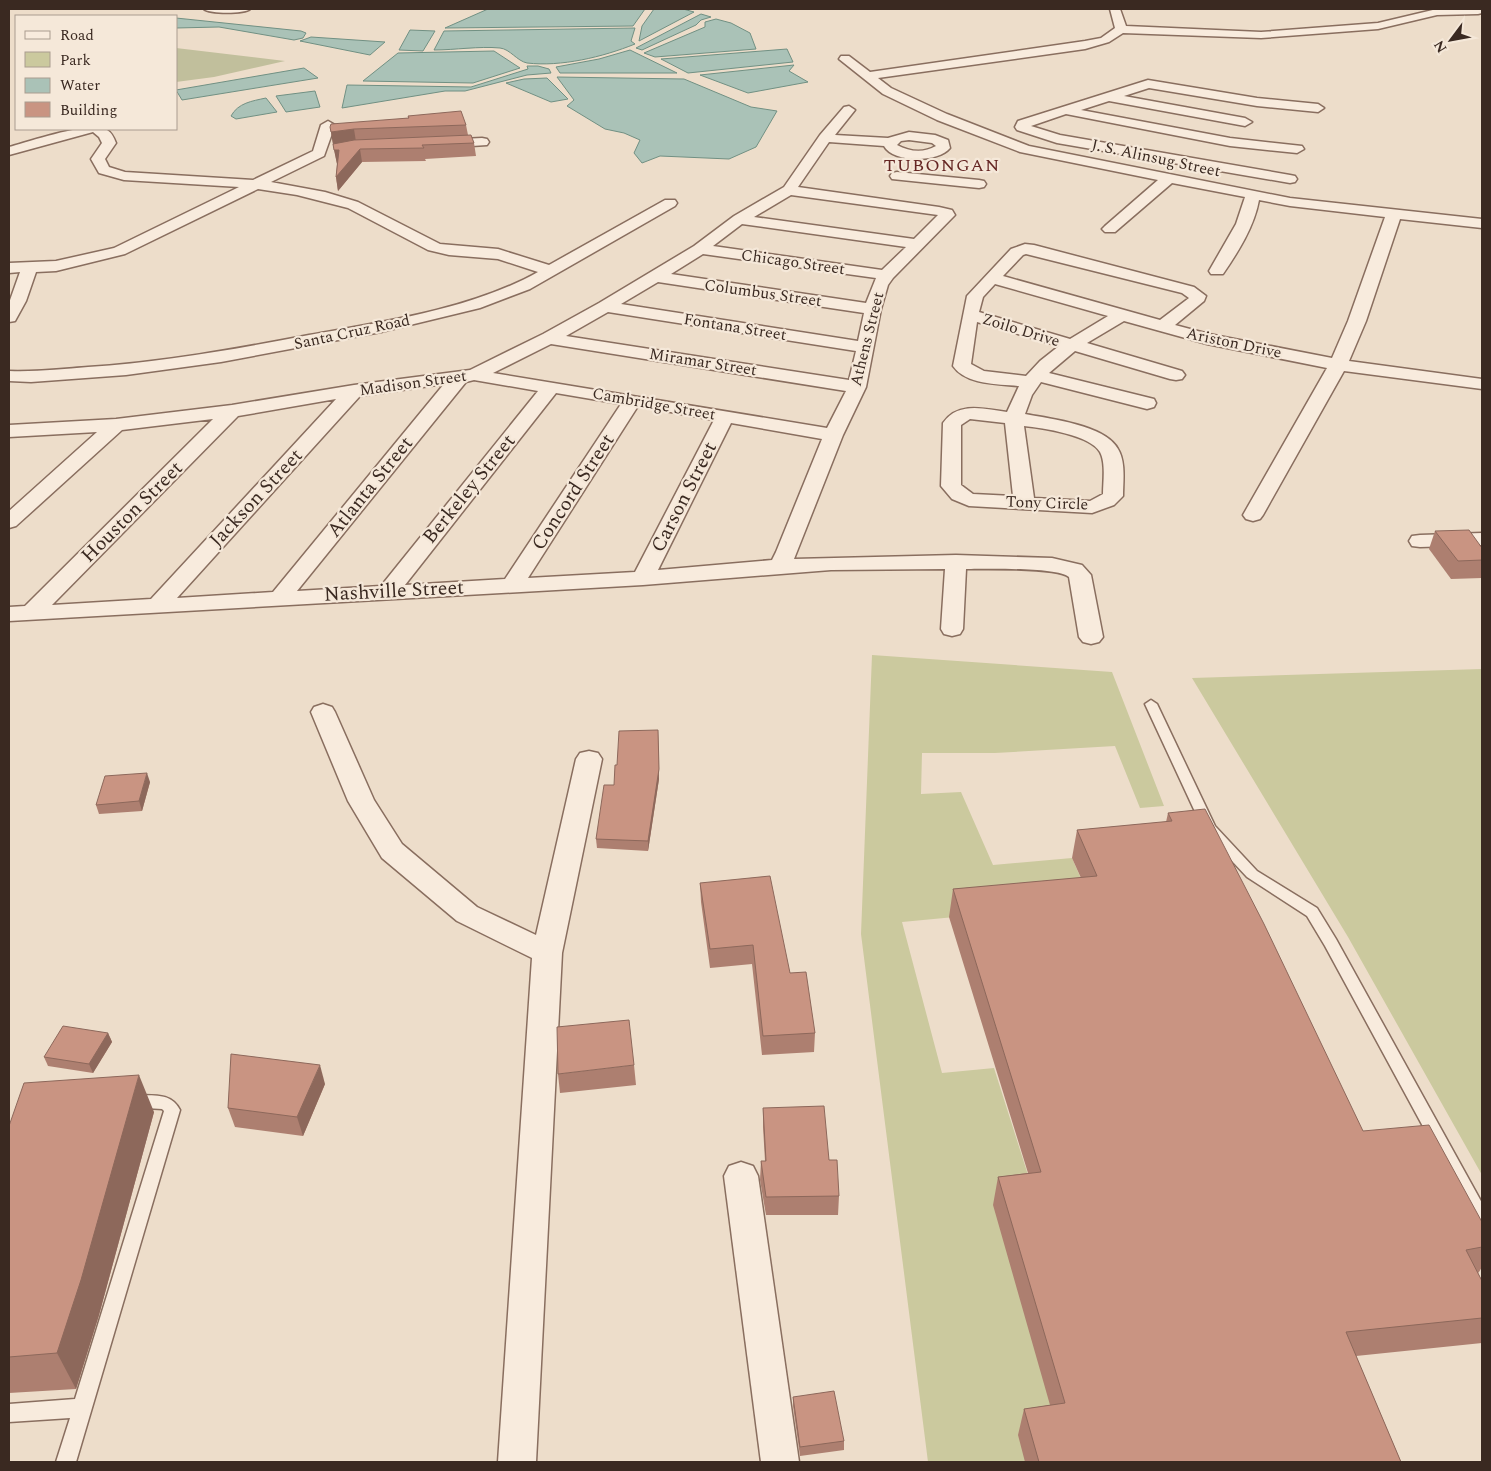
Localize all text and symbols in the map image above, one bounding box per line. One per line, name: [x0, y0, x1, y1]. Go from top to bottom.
legend: [15, 15, 178, 130]
north arrow: [1426, 15, 1476, 65]
text: Road: [60, 24, 94, 47]
text: N: [1428, 36, 1452, 57]
text: Park: [60, 49, 91, 72]
text: Water: [60, 74, 100, 97]
text: Building: [60, 99, 117, 122]
street label: J. S. Alinsug Street: [1089, 133, 1223, 183]
district label: TUBONGAN: [884, 152, 1000, 179]
street label: Chicago Street: [740, 243, 847, 281]
street label: Columbus Street: [703, 273, 824, 313]
street label: Athens Street: [844, 289, 890, 389]
street label: Fontana Street: [682, 307, 788, 347]
street label: Zoilo Drive: [979, 307, 1063, 353]
street label: Santa Cruz Road: [292, 308, 412, 356]
street label: Ariston Drive: [1184, 321, 1284, 365]
street label: Miramar Street: [648, 342, 759, 382]
street label: Madison Street: [358, 364, 468, 402]
street label: Cambridge Street: [591, 381, 718, 427]
street label: Berkeley Street: [415, 427, 523, 551]
street label: Concord Street: [524, 428, 622, 556]
street label: Atlanta Street: [320, 430, 420, 544]
street label: Carson Street: [643, 436, 725, 558]
street label: Jackson Street: [202, 442, 310, 554]
street label: Houston Street: [74, 454, 190, 570]
street label: Tony Circle: [1005, 490, 1089, 516]
street label: Nashville Street: [323, 572, 465, 610]

